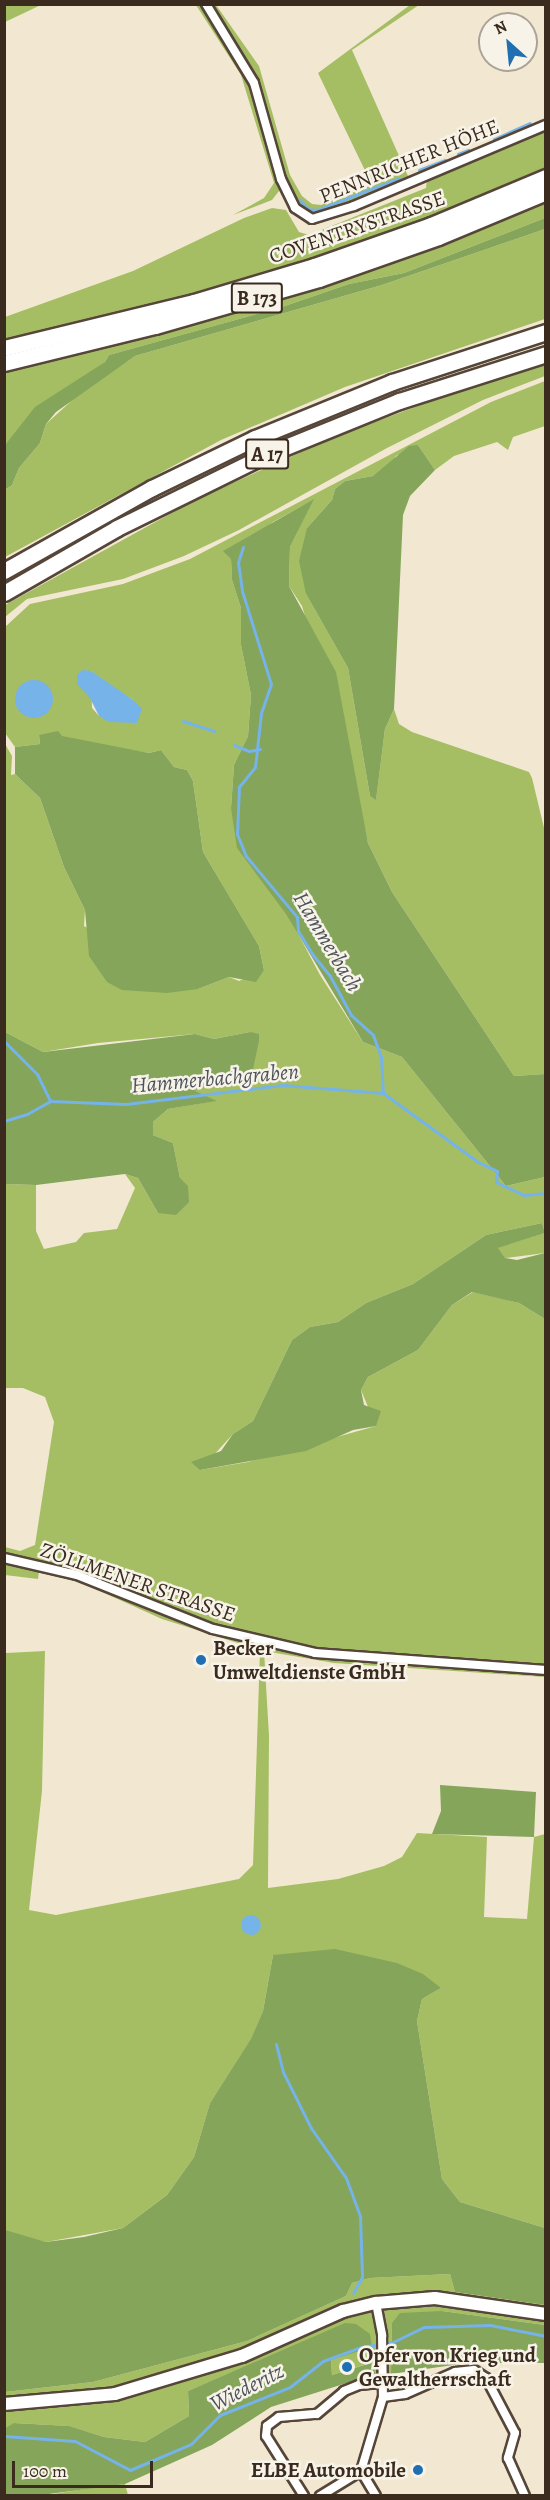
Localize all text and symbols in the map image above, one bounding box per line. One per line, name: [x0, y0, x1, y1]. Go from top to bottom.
north arrow: [478, 12, 538, 72]
text: N: [491, 15, 511, 40]
street label: PENNRICHER HÖHE: [315, 113, 503, 209]
street label: COVENTRYSTRASSE: [266, 185, 448, 269]
road number: B 173: [230, 281, 284, 315]
road number: A 17: [244, 437, 290, 471]
water label: Hammerbach: [287, 887, 367, 997]
water label: Hammerbachgraben: [130, 1059, 300, 1099]
street label: ZÖLLMENER STRASSE: [37, 1537, 239, 1627]
place label: Becker Umweltdienste GmbH: [213, 1635, 406, 1685]
marker: Becker Umweltdienste GmbH: [194, 1653, 208, 1667]
place label: Opfer von Krieg und Gewaltherrschaft: [359, 2342, 536, 2392]
water label: Wiederitz: [206, 2358, 288, 2418]
marker: Opfer von Krieg und Gewaltherrschaft: [340, 2360, 354, 2374]
scale bar: [15, 2449, 156, 2487]
place label: ELBE Automobile: [251, 2457, 406, 2483]
text: 100 m: [23, 2459, 67, 2483]
marker: ELBE Automobile: [411, 2463, 425, 2477]

